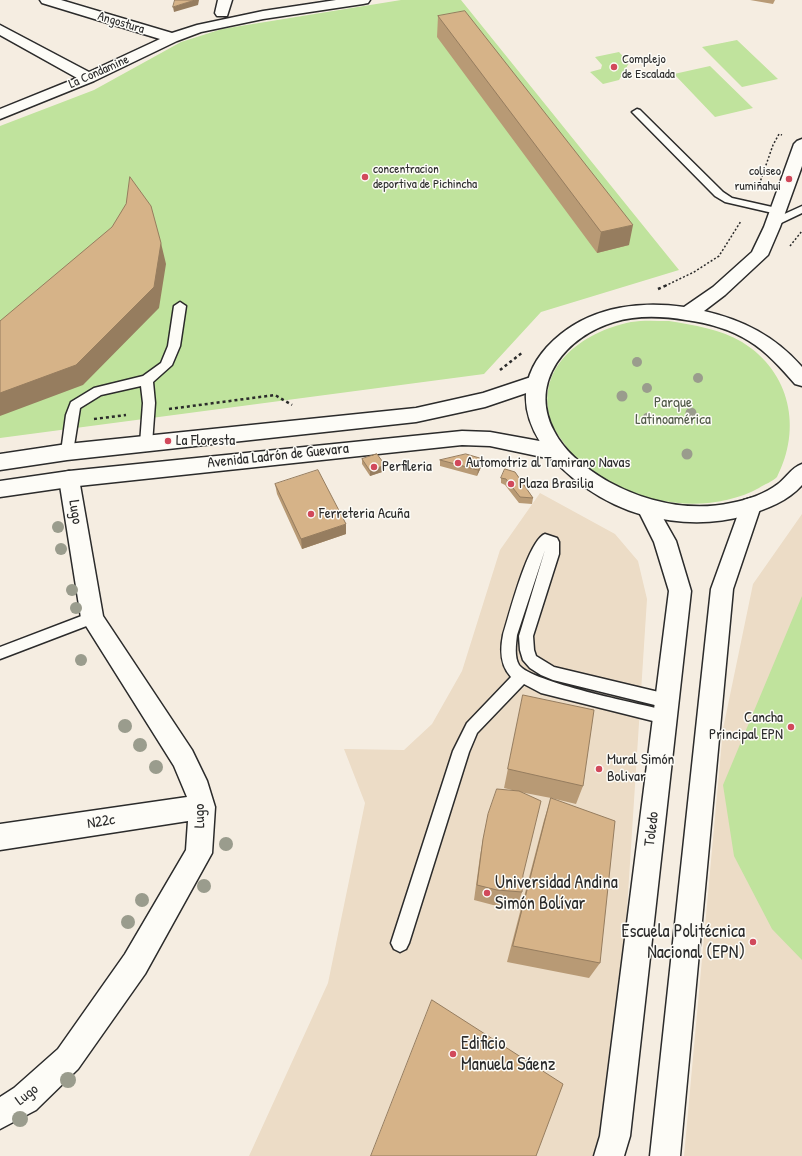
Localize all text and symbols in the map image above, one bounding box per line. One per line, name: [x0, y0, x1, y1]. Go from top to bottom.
street label: Angostura: [96, 9, 146, 37]
street label: La Condamine: [67, 52, 131, 92]
place label: Complejo de Escalada: [622, 52, 675, 83]
marker: Complejo de Escalada: [609, 62, 619, 72]
place label: concentracion deportiva de Pichincha: [373, 162, 477, 193]
place label: coliseo rumiñahui: [734, 164, 781, 195]
marker: concentracion deportiva de Pichincha: [360, 172, 370, 182]
marker: coliseo rumiñahui: [784, 174, 794, 184]
park label: Parque Latinoamérica: [635, 394, 711, 429]
place label: La Floresta: [176, 432, 235, 450]
marker: La Floresta: [163, 436, 173, 446]
street label: Avenida Ladrón de Guevara: [206, 440, 350, 472]
place label: Automotriz al Tamirano Navas: [466, 454, 630, 472]
place label: Perfileria: [382, 458, 432, 476]
marker: Automotriz al Tamirano Navas: [453, 458, 463, 468]
marker: Perfileria: [369, 462, 379, 472]
place label: Plaza Brasilia: [519, 475, 593, 493]
marker: Plaza Brasilia: [506, 479, 516, 489]
street label: Lugo: [64, 499, 86, 525]
place label: Ferreteria Acuña: [319, 505, 410, 523]
marker: Ferreteria Acuña: [306, 509, 316, 519]
place label: Cancha Principal EPN: [709, 709, 783, 744]
marker: Cancha Principal EPN: [786, 722, 796, 732]
place label: Mural Simón Bolivar: [607, 751, 674, 786]
marker: Mural Simón Bolivar: [594, 764, 604, 774]
street label: Lugo: [191, 804, 209, 828]
street label: N22c: [86, 811, 116, 833]
street label: Toledo: [641, 811, 663, 847]
place label: Universidad Andina Simón Bolívar: [495, 872, 618, 914]
marker: Universidad Andina Simón Bolívar: [482, 888, 492, 898]
place label: Escuela Politécnica Nacional (EPN): [622, 921, 745, 964]
marker: Escuela Politécnica Nacional (EPN): [748, 937, 758, 947]
place label: Edificio Manuela Sáenz: [461, 1033, 556, 1076]
marker: Edificio Manuela Sáenz: [448, 1049, 458, 1059]
street label: Lugo: [12, 1080, 42, 1110]

